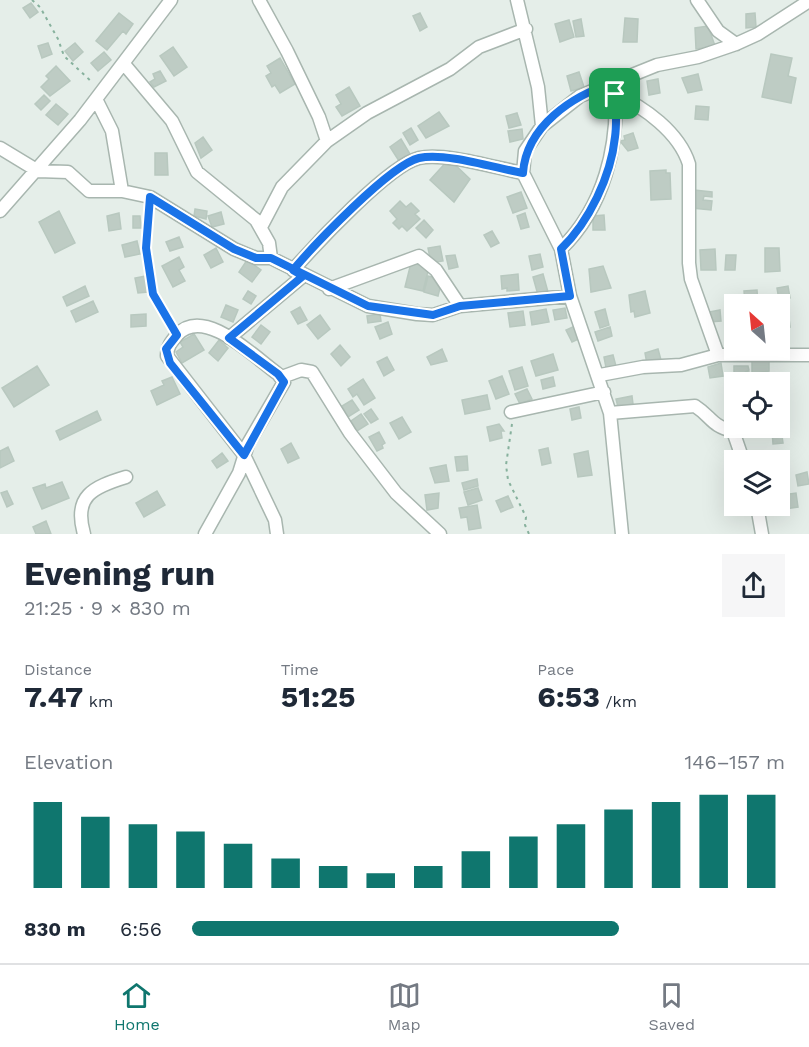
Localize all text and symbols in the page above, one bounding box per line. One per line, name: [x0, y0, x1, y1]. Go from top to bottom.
pin: [589, 68, 640, 119]
icon: arrive: [598, 77, 631, 110]
north arrow: [724, 294, 790, 360]
map controls: [724, 294, 790, 516]
button: locate: [724, 372, 790, 438]
button: layers: [724, 450, 790, 516]
text: Evening run: [24, 554, 215, 593]
button: share: [722, 554, 785, 617]
text: 21:25 · 9 × 830 m: [24, 596, 191, 620]
text: Distance: [24, 660, 92, 679]
text: Time: [281, 660, 319, 679]
text: Pace: [537, 660, 574, 679]
text: 7.47: [24, 679, 83, 714]
text: 51:25: [281, 679, 356, 714]
text: 6:53: [537, 679, 600, 714]
text: km: [83, 692, 113, 711]
text: /km: [600, 692, 637, 711]
text: Elevation: [24, 750, 113, 774]
text: 146–157 m: [684, 750, 785, 774]
text: 830 m: [24, 917, 86, 941]
text: 6:56: [120, 917, 162, 941]
tab: Home: [114, 979, 160, 1034]
tab: Map: [388, 979, 421, 1034]
tab: Saved: [649, 979, 695, 1034]

